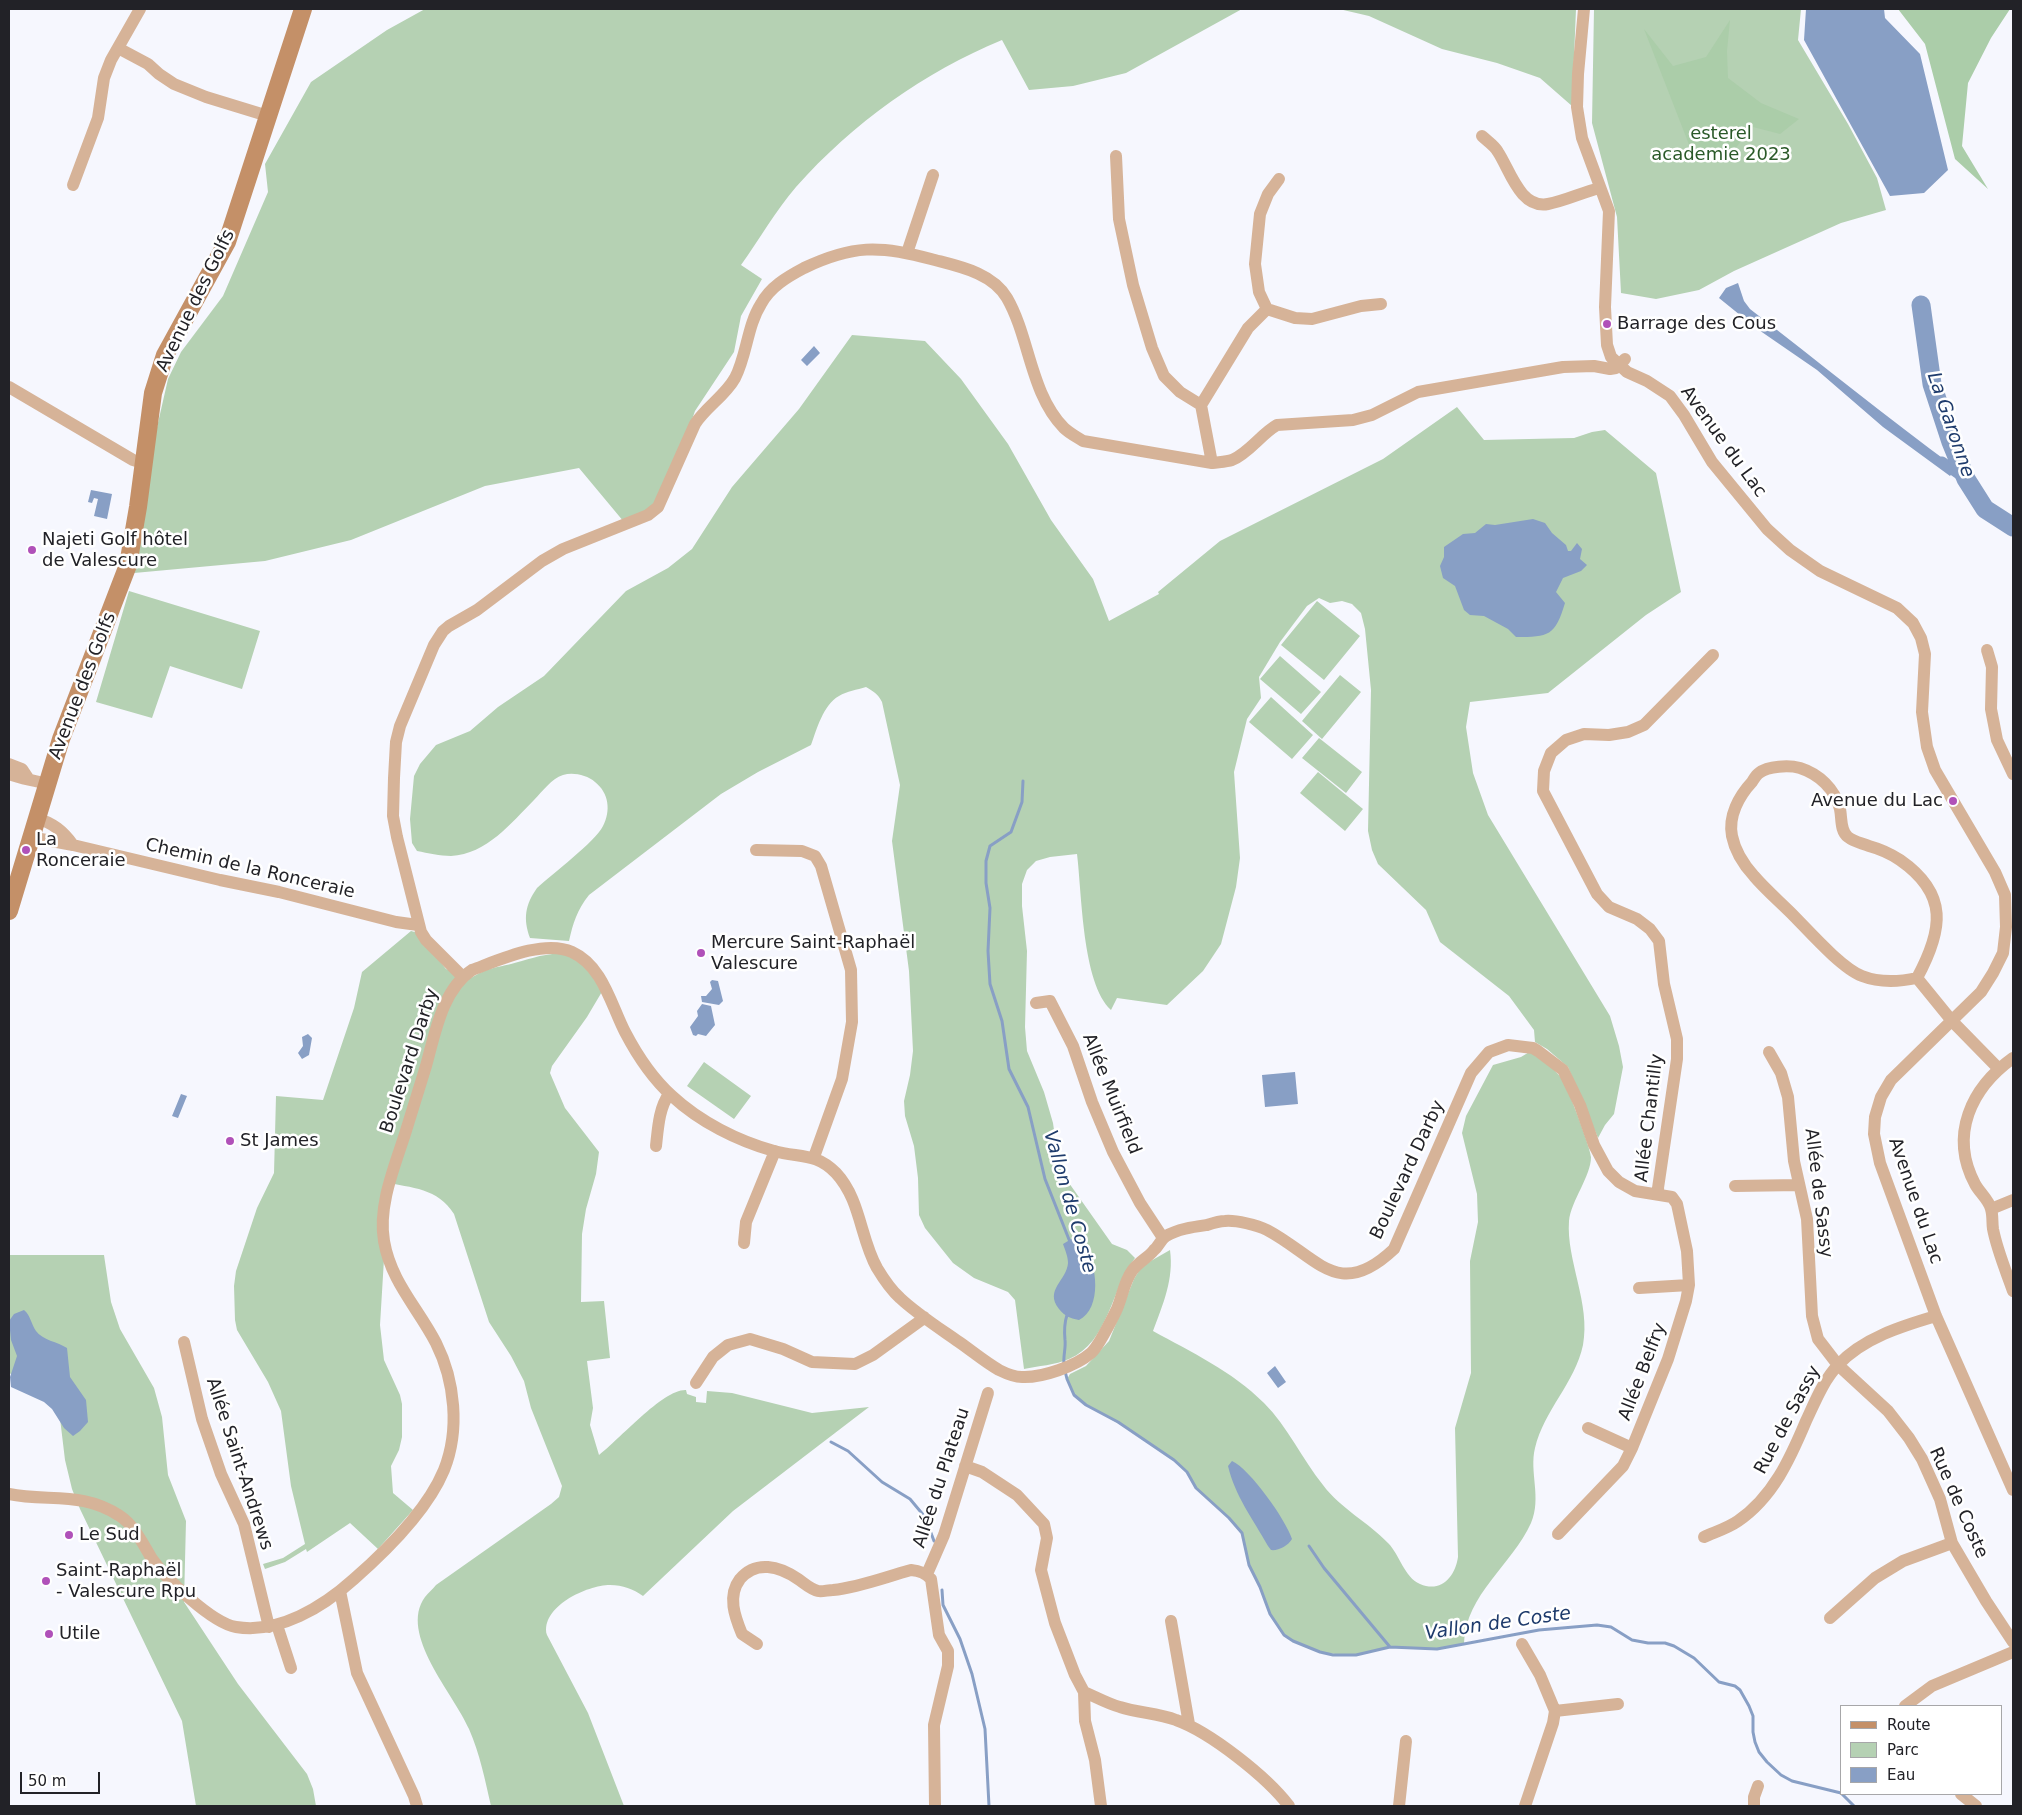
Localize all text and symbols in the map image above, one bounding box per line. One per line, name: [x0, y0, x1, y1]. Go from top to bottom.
park label: esterel academie 2023: [1651, 123, 1791, 166]
street label: Avenue des Golfs: [152, 226, 240, 376]
place label: Barrage des Cous: [1617, 313, 1776, 335]
marker: Barrage des Cous: [1601, 318, 1613, 330]
water label: La Garonne: [1921, 369, 1979, 481]
street label: Avenue du Lac: [1675, 382, 1771, 502]
place label: Najeti Golf hôtel de Valescure: [42, 529, 188, 572]
marker: Najeti Golf hôtel de Valescure: [26, 544, 38, 556]
street label: Avenue des Golfs: [45, 609, 121, 763]
place label: Avenue du Lac: [1811, 790, 1943, 812]
marker: Avenue du Lac: [1947, 795, 1959, 807]
place label: La Ronceraie: [36, 829, 126, 872]
street label: Chemin de la Ronceraie: [143, 834, 357, 904]
marker: La Ronceraie: [20, 844, 32, 856]
place label: Mercure Saint-Raphaël Valescure: [711, 932, 915, 974]
marker: Mercure Saint-Raphaël Valescure: [695, 947, 707, 959]
street label: Boulevard Darby: [376, 986, 444, 1136]
street label: Allée Muirfield: [1077, 1030, 1145, 1158]
street label: Allée Chantilly: [1631, 1053, 1669, 1183]
street label: Boulevard Darby: [1366, 1097, 1450, 1243]
street label: Allée de Sassy: [1799, 1127, 1837, 1259]
water label: Vallon de Coste: [1038, 1128, 1100, 1276]
place label: St James: [240, 1130, 319, 1152]
marker: St James: [224, 1135, 236, 1147]
street label: Avenue du Lac: [1883, 1135, 1947, 1267]
street label: Allée Belfry: [1614, 1320, 1672, 1424]
street label: Rue de Sassy: [1750, 1362, 1826, 1478]
street label: Allée Saint-Andrews: [201, 1375, 277, 1553]
street label: Allée du Plateau: [909, 1405, 975, 1551]
street label: Rue de Coste: [1924, 1444, 1992, 1562]
place label: Le Sud: [79, 1524, 140, 1546]
marker: Le Sud: [63, 1529, 75, 1541]
place label: Saint-Raphaël - Valescure Rpu: [56, 1560, 196, 1602]
marker: Saint-Raphaël - Valescure Rpu: [40, 1575, 52, 1587]
water label: Vallon de Coste: [1423, 1602, 1573, 1646]
place label: Utile: [59, 1623, 100, 1645]
marker: Utile: [43, 1628, 55, 1640]
legend: [1840, 1705, 2002, 1795]
text: Route: [1887, 1716, 1931, 1734]
text: Parc: [1887, 1741, 1919, 1759]
scale bar: [22, 1762, 102, 1794]
text: Eau: [1887, 1766, 1915, 1784]
text: 50 m: [28, 1772, 66, 1790]

